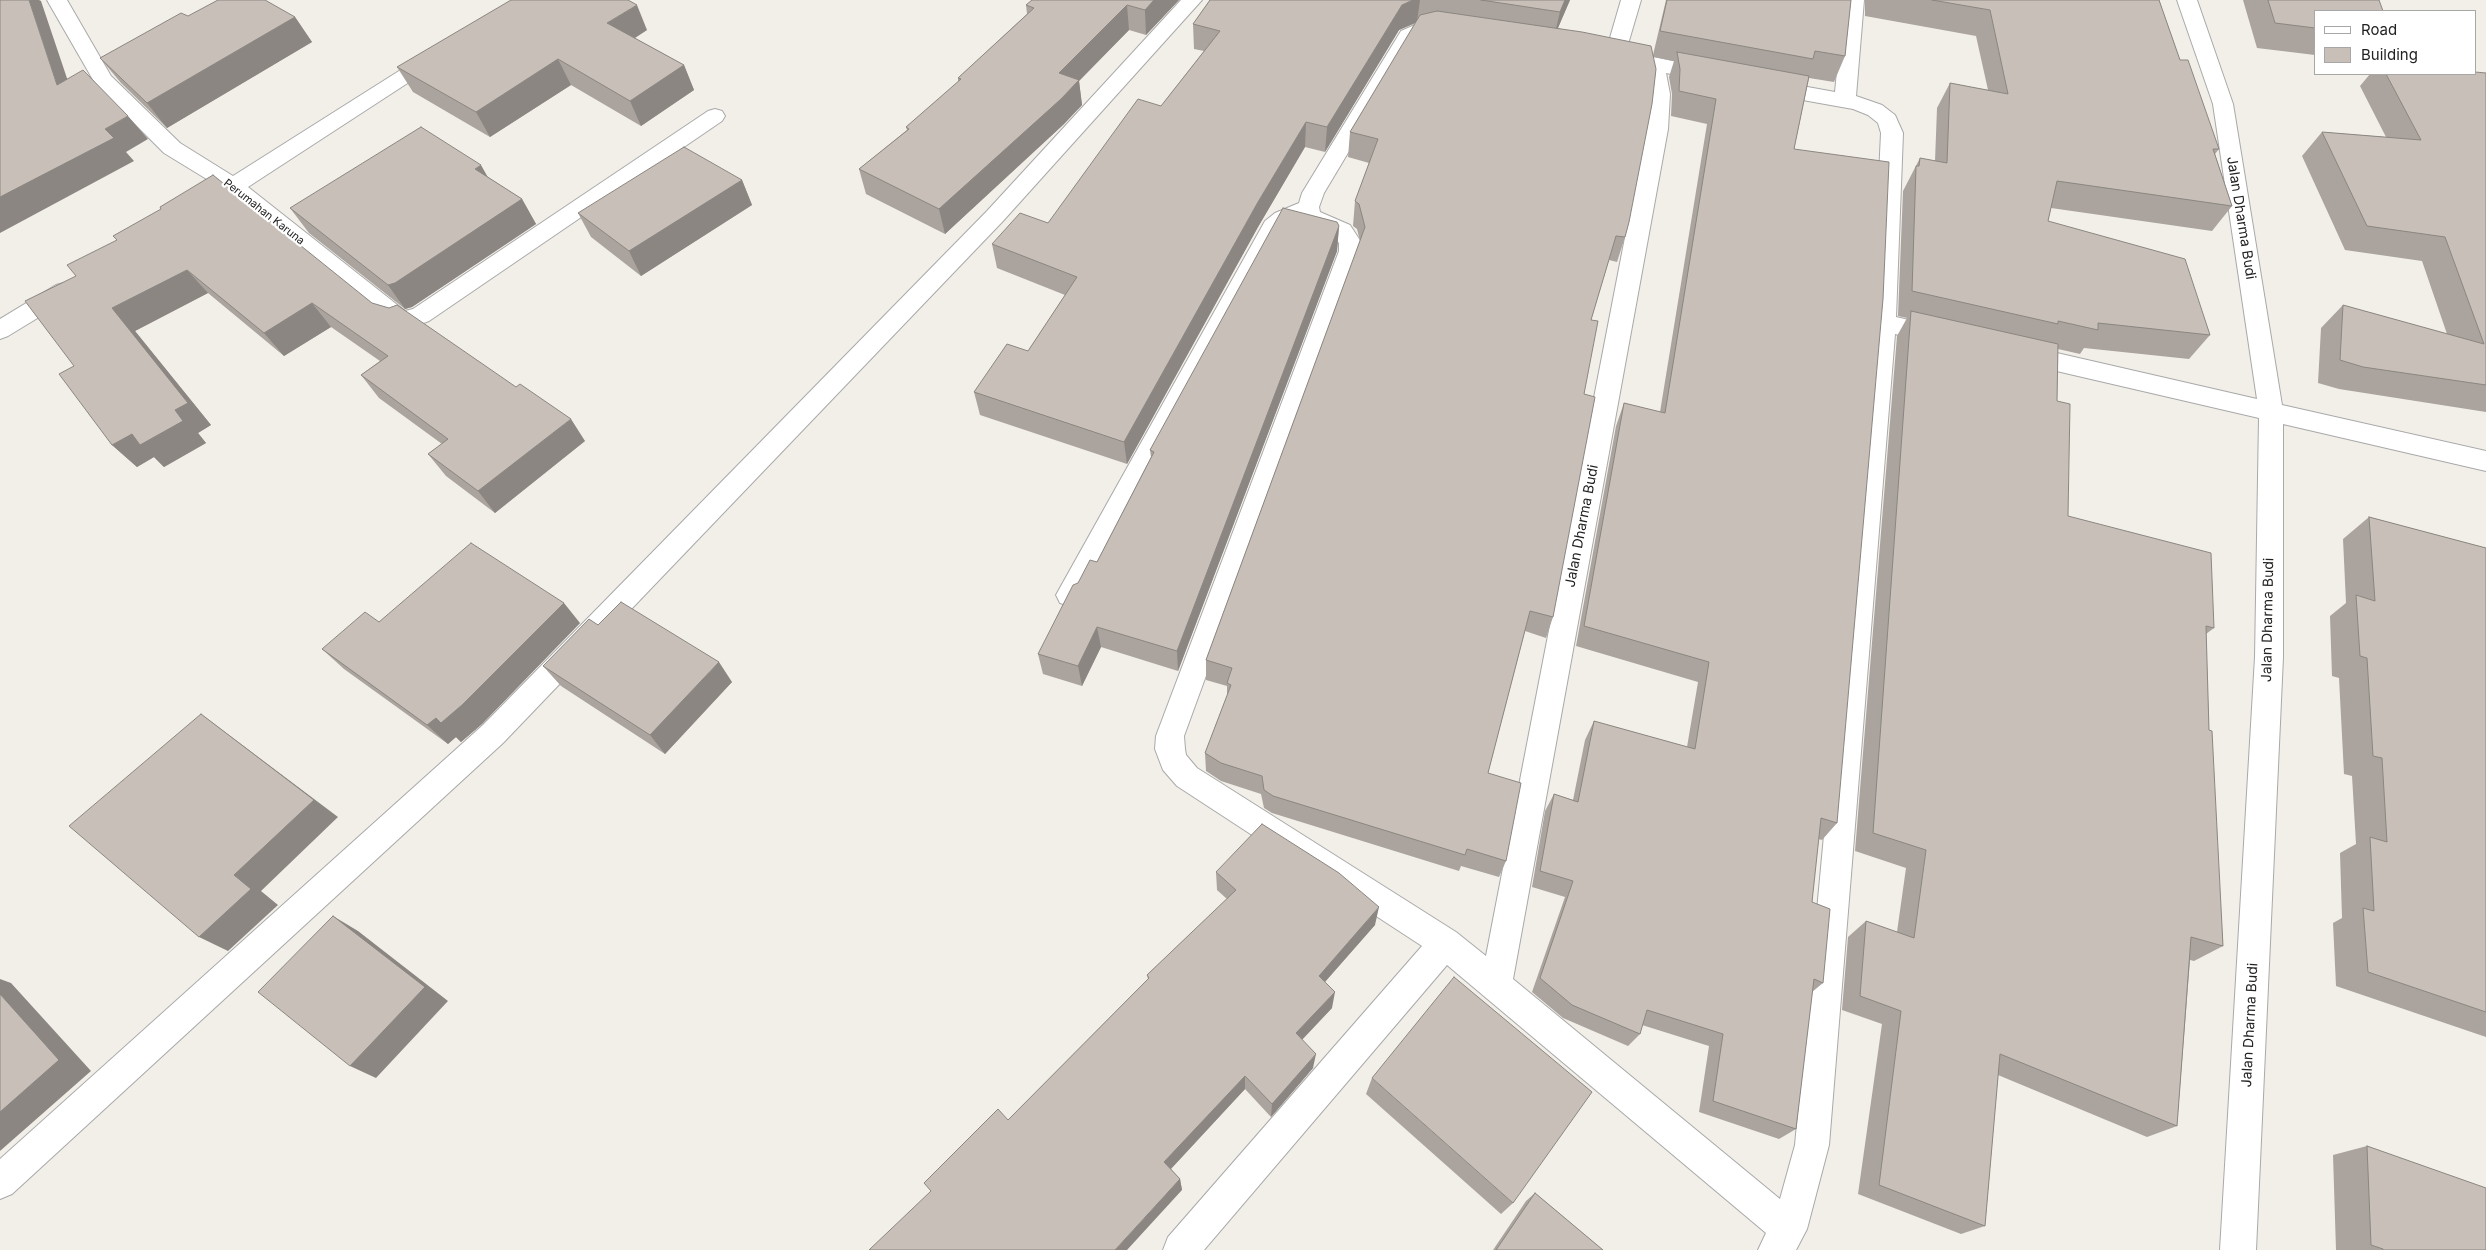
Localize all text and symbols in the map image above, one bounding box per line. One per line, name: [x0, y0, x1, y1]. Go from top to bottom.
legend: [2314, 10, 2476, 75]
text: Road: [2361, 20, 2397, 39]
text: Building: [2361, 45, 2418, 64]
street label: Jalan Dharma Budi: [2223, 155, 2259, 281]
street label: Perumahan Karuna: [221, 176, 307, 248]
street label: Jalan Dharma Budi: [1562, 463, 1602, 589]
street label: Jalan Dharma Budi: [2259, 558, 2277, 682]
street label: Jalan Dharma Budi: [2238, 962, 2262, 1088]

